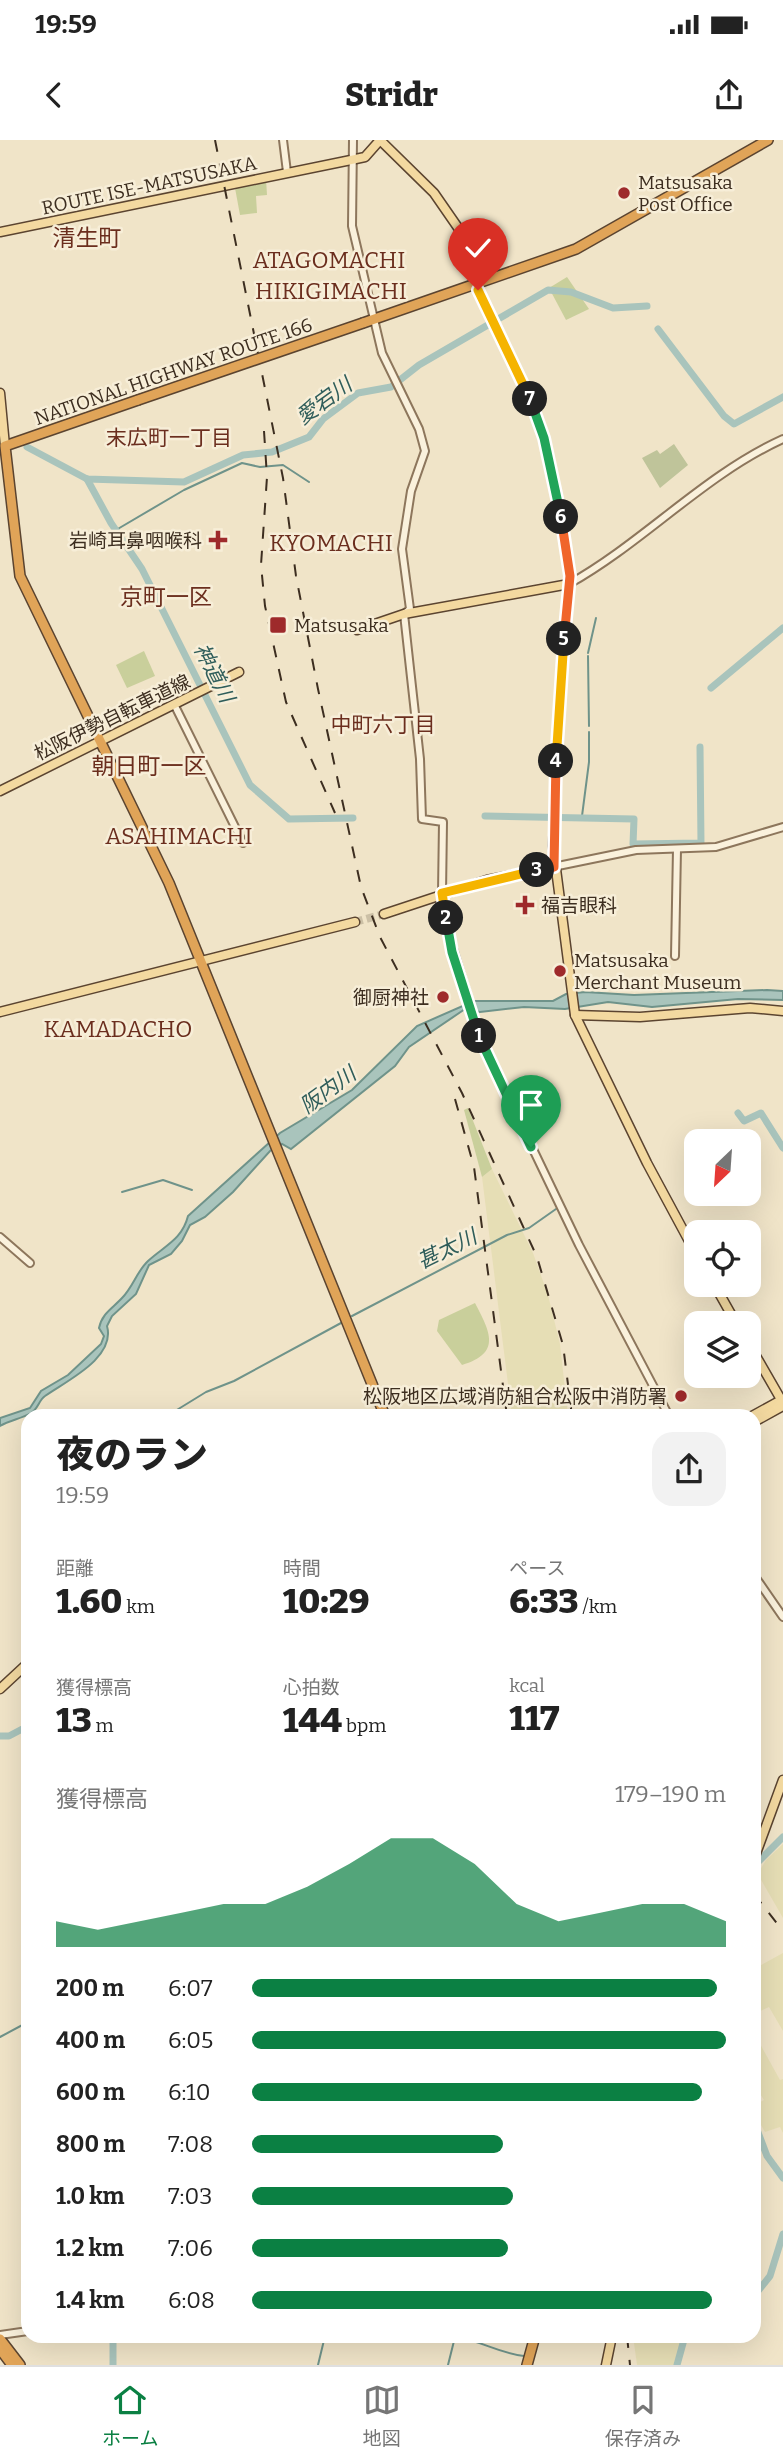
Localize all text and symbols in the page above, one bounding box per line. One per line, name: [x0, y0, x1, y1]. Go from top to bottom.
text: 19:59: [35, 9, 97, 40]
icon: back: [35, 76, 73, 114]
text: Stridr: [345, 76, 438, 114]
icon: share: [710, 76, 748, 114]
street label: ROUTE ISE-MATSUSAKA: [39, 151, 259, 220]
place label: Matsusaka Post Office: [638, 171, 733, 216]
marker: Matsusaka Post Office: [616, 185, 632, 201]
pin: [448, 218, 508, 290]
district label: 清生町: [53, 224, 122, 252]
icon: check: [459, 229, 497, 267]
district label: ATAGOMACHI: [253, 246, 405, 274]
district label: HIKIGIMACHI: [255, 277, 407, 305]
street label: NATIONAL HIGHWAY ROUTE 166: [31, 313, 315, 430]
water label: 愛宕川: [291, 371, 359, 430]
pin: 7: [512, 382, 548, 416]
text: 7: [524, 387, 535, 410]
district label: 末広町一丁目: [106, 425, 232, 451]
pin: 6: [544, 500, 578, 534]
text: 6: [555, 505, 566, 528]
place label: 岩崎耳鼻咽喉科: [69, 529, 202, 552]
district label: KYOMACHI: [269, 529, 393, 557]
marker: 岩崎耳鼻咽喉科: [208, 530, 228, 550]
district label: 京町一区: [120, 583, 212, 611]
place label: Matsusaka: [294, 614, 389, 637]
marker: Matsusaka: [268, 615, 288, 635]
pin: 5: [546, 622, 582, 656]
text: 5: [558, 627, 569, 650]
water label: 神道川: [188, 639, 241, 709]
street label: 松阪伊勢自転車道線: [30, 670, 194, 765]
district label: 中町六丁目: [331, 712, 436, 738]
pin: 4: [538, 744, 574, 778]
text: 4: [550, 749, 561, 772]
district label: 朝日町一区: [92, 752, 207, 780]
district label: ASAHIMACHI: [105, 822, 253, 850]
pin: 3: [520, 852, 554, 888]
text: 3: [531, 858, 542, 881]
place label: 福吉眼科: [541, 894, 617, 917]
marker: 福吉眼科: [515, 895, 535, 915]
pin: 2: [428, 900, 464, 936]
text: 2: [440, 906, 451, 929]
place label: Matsusaka Merchant Museum: [574, 949, 741, 994]
marker: Matsusaka Merchant Museum: [552, 963, 568, 979]
place label: 御厨神社: [353, 986, 429, 1009]
marker: 御厨神社: [435, 989, 451, 1005]
district label: KAMADACHO: [44, 1015, 192, 1043]
pin: 1: [462, 1018, 496, 1054]
text: 1: [474, 1024, 483, 1047]
water label: 阪内川: [295, 1060, 363, 1119]
pin: [501, 1075, 561, 1147]
icon: arrive: [512, 1086, 550, 1124]
north arrow: [684, 1129, 761, 1206]
map controls: [684, 1129, 761, 1388]
button: locate: [684, 1220, 761, 1297]
water label: 甚太川: [413, 1223, 483, 1274]
button: layers: [684, 1311, 761, 1388]
place label: 松阪地区広域消防組合松阪中消防署: [363, 1385, 667, 1408]
marker: 松阪地区広域消防組合松阪中消防署: [673, 1388, 689, 1404]
text: 夜のラン: [56, 1432, 208, 1478]
button: share: [652, 1432, 726, 1506]
text: 19:59: [56, 1481, 109, 1509]
text: 距離: [56, 1557, 94, 1580]
text: 時間: [283, 1557, 321, 1580]
text: ペース: [509, 1557, 565, 1580]
text: 1.60: [56, 1580, 122, 1622]
text: 10:29: [283, 1580, 370, 1622]
text: 6:33: [509, 1580, 579, 1622]
text: km: [122, 1595, 155, 1618]
text: /km: [579, 1595, 617, 1618]
text: kcal: [509, 1674, 545, 1697]
text: 獲得標高: [56, 1676, 132, 1699]
text: 心拍数: [283, 1676, 340, 1699]
text: 117: [509, 1697, 559, 1739]
text: 13: [56, 1699, 92, 1741]
text: 144: [283, 1699, 342, 1741]
text: m: [92, 1714, 114, 1737]
text: bpm: [342, 1714, 386, 1737]
text: 179–190 m: [615, 1780, 726, 1808]
text: 獲得標高: [56, 1785, 148, 1813]
text: 200 m: [56, 1974, 124, 2002]
text: 6:07: [168, 1974, 213, 2002]
text: 400 m: [56, 2026, 125, 2054]
text: 6:05: [168, 2026, 213, 2054]
text: 600 m: [56, 2078, 125, 2106]
text: 6:10: [168, 2078, 210, 2106]
text: 800 m: [56, 2130, 125, 2158]
text: 7:08: [168, 2130, 213, 2158]
text: 1.0 km: [56, 2182, 125, 2210]
text: 7:03: [168, 2182, 212, 2210]
text: 1.2 km: [56, 2234, 124, 2262]
text: 7:06: [168, 2234, 213, 2262]
text: 1.4 km: [56, 2286, 124, 2314]
text: 6:08: [168, 2286, 215, 2314]
tab: ホーム: [102, 2381, 159, 2450]
tab: 地図: [363, 2381, 401, 2450]
tab: 保存済み: [605, 2381, 681, 2450]

